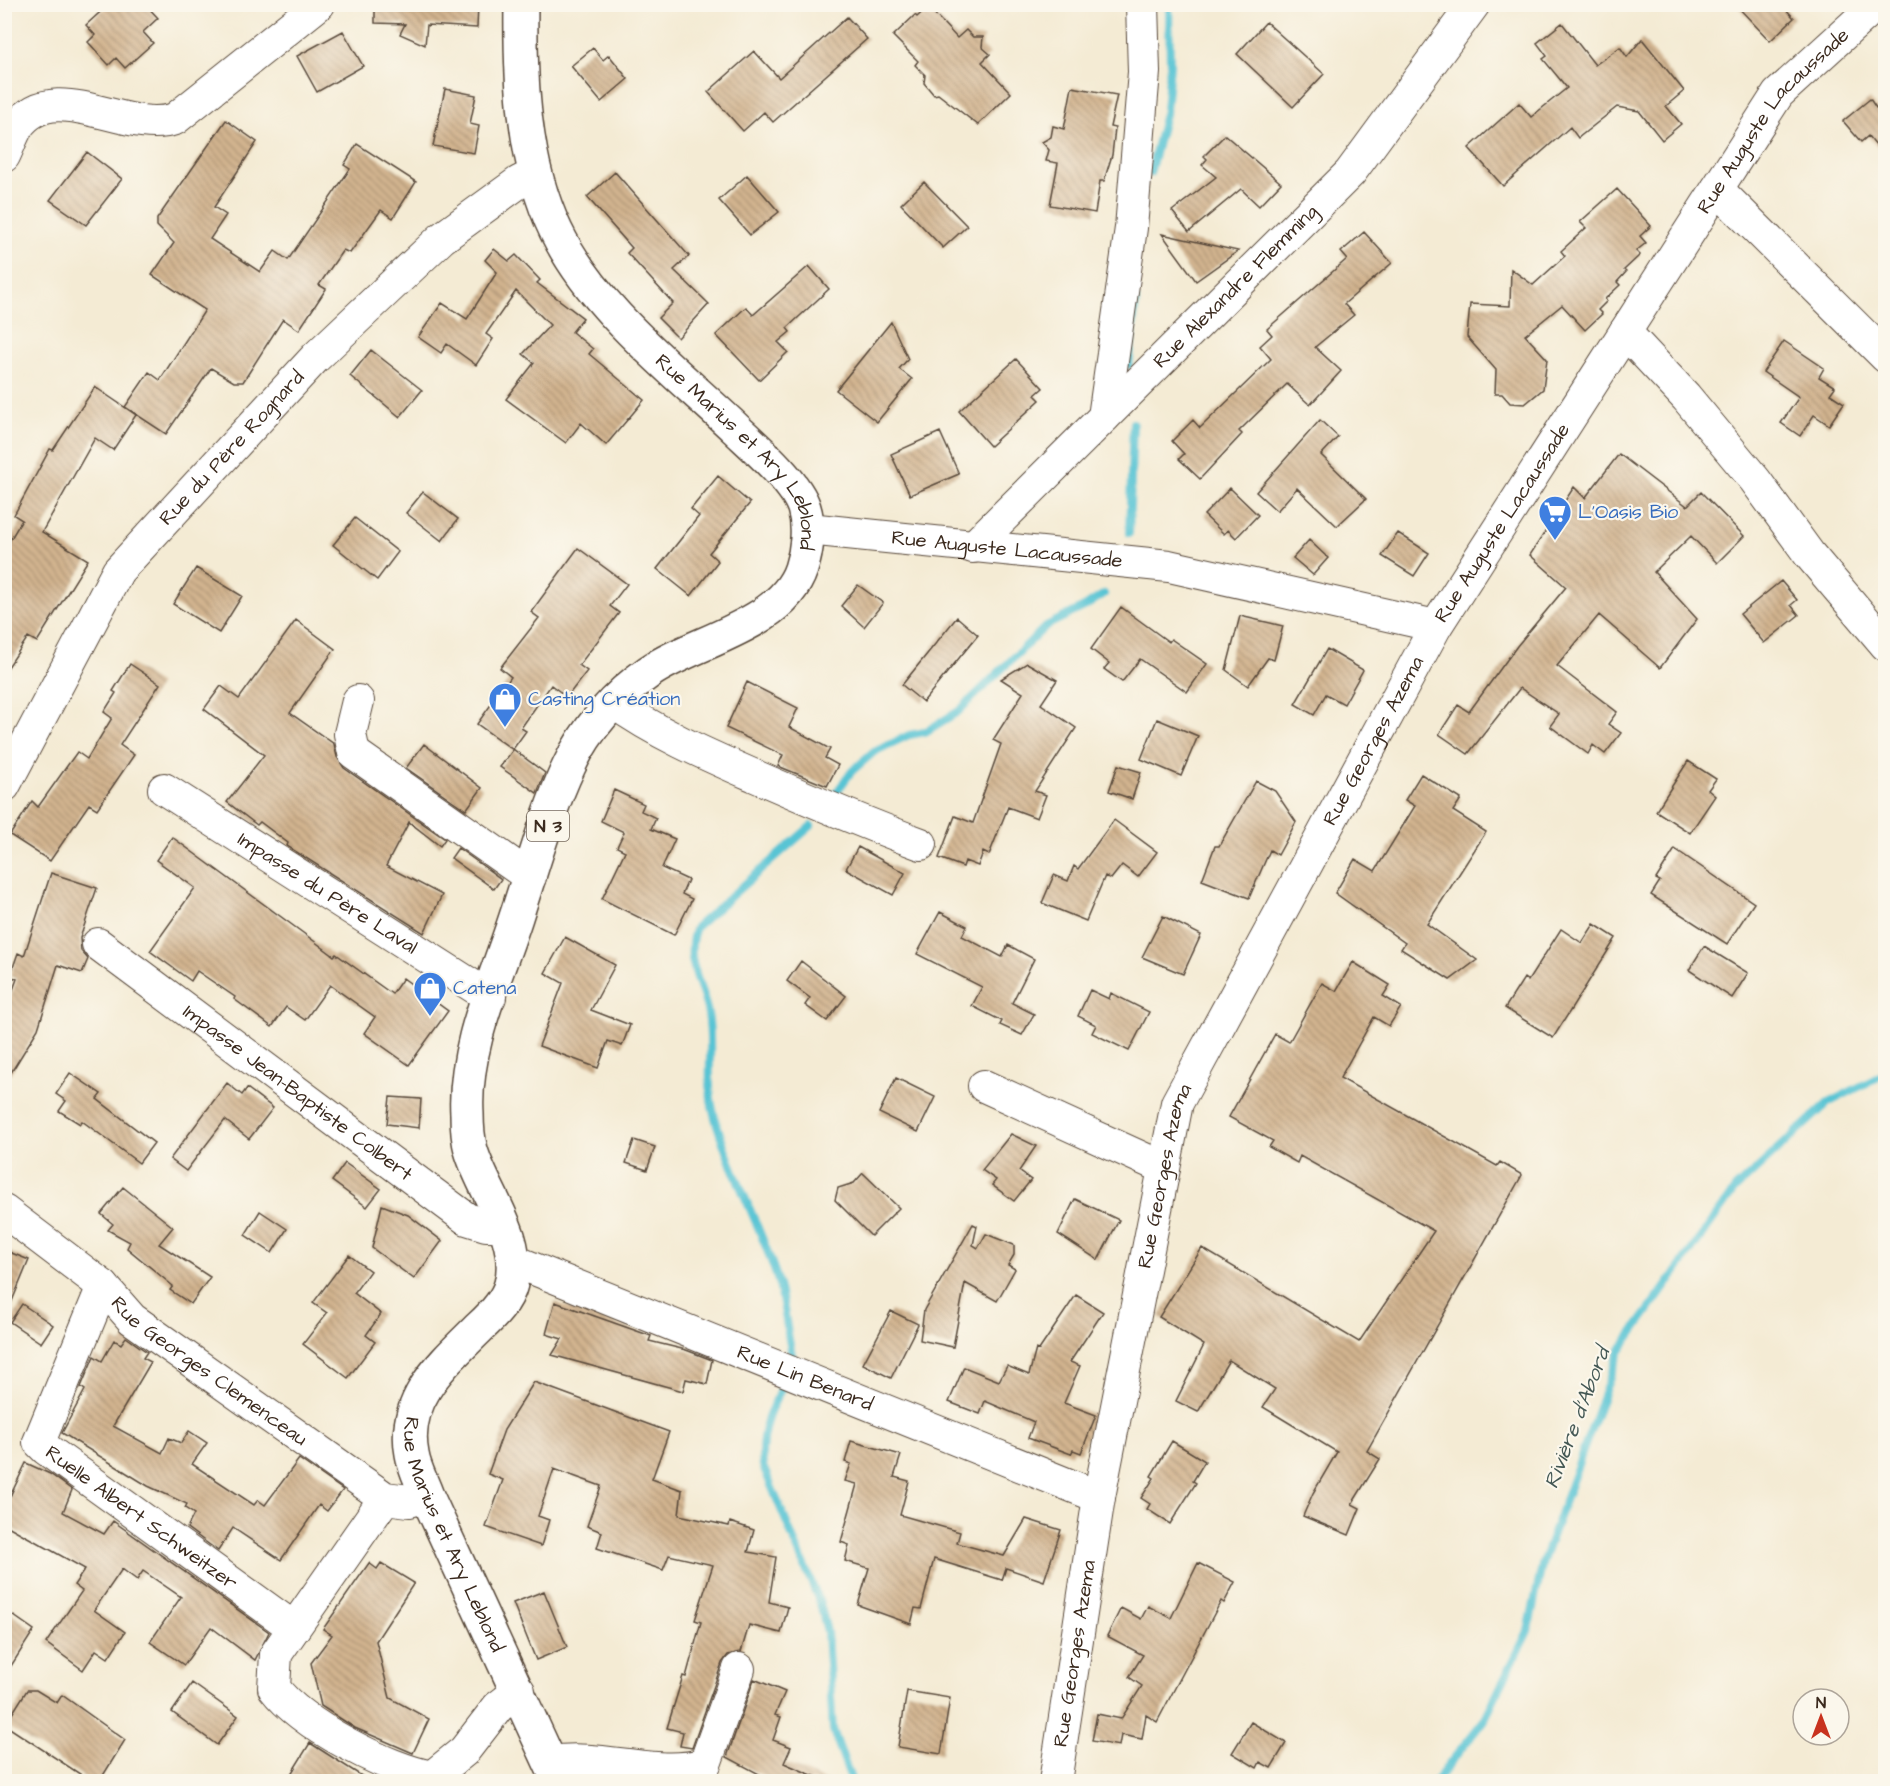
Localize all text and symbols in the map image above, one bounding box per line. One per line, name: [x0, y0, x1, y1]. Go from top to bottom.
street label: Rue Auguste Lacaussade: [1690, 22, 1856, 219]
street label: Rue Alexandre Flemming: [1147, 198, 1325, 375]
street label: Rue Marius et Ary Leblond: [649, 348, 821, 552]
street label: Rue du Père Rognard: [153, 364, 311, 532]
street label: Rue Auguste Lacaussade: [1428, 418, 1577, 628]
supermarket icon: L'Oasis Bio: [1537, 494, 1573, 541]
place label: L'Oasis Bio: [1578, 498, 1678, 526]
street label: Rue Auguste Lacaussade: [890, 524, 1124, 575]
street label: Rue Georges Azema: [1316, 651, 1431, 831]
shop icon: Casting Création: [487, 681, 523, 728]
place label: Casting Création: [528, 685, 680, 714]
road number: N 3: [527, 811, 569, 841]
street label: Impasse du Père Laval: [232, 825, 423, 961]
shop icon: Catena: [412, 970, 448, 1017]
place label: Catena: [453, 974, 516, 1002]
street label: Impasse Jean-Baptiste Colbert: [177, 998, 418, 1188]
street label: Rue Georges Azema: [1131, 1078, 1199, 1271]
street label: Rue Georges Clemenceau: [104, 1290, 313, 1453]
street label: Rue Lin Benard: [733, 1338, 877, 1418]
water label: Rivière d'Abord: [1537, 1340, 1619, 1493]
street label: Rue Marius et Ary Leblond: [396, 1415, 511, 1657]
street label: Ruelle Albert Schweitzer: [39, 1439, 243, 1597]
street label: Rue Georges Azema: [1047, 1558, 1103, 1749]
north arrow: [1791, 1687, 1851, 1747]
text: N: [1816, 1692, 1826, 1714]

